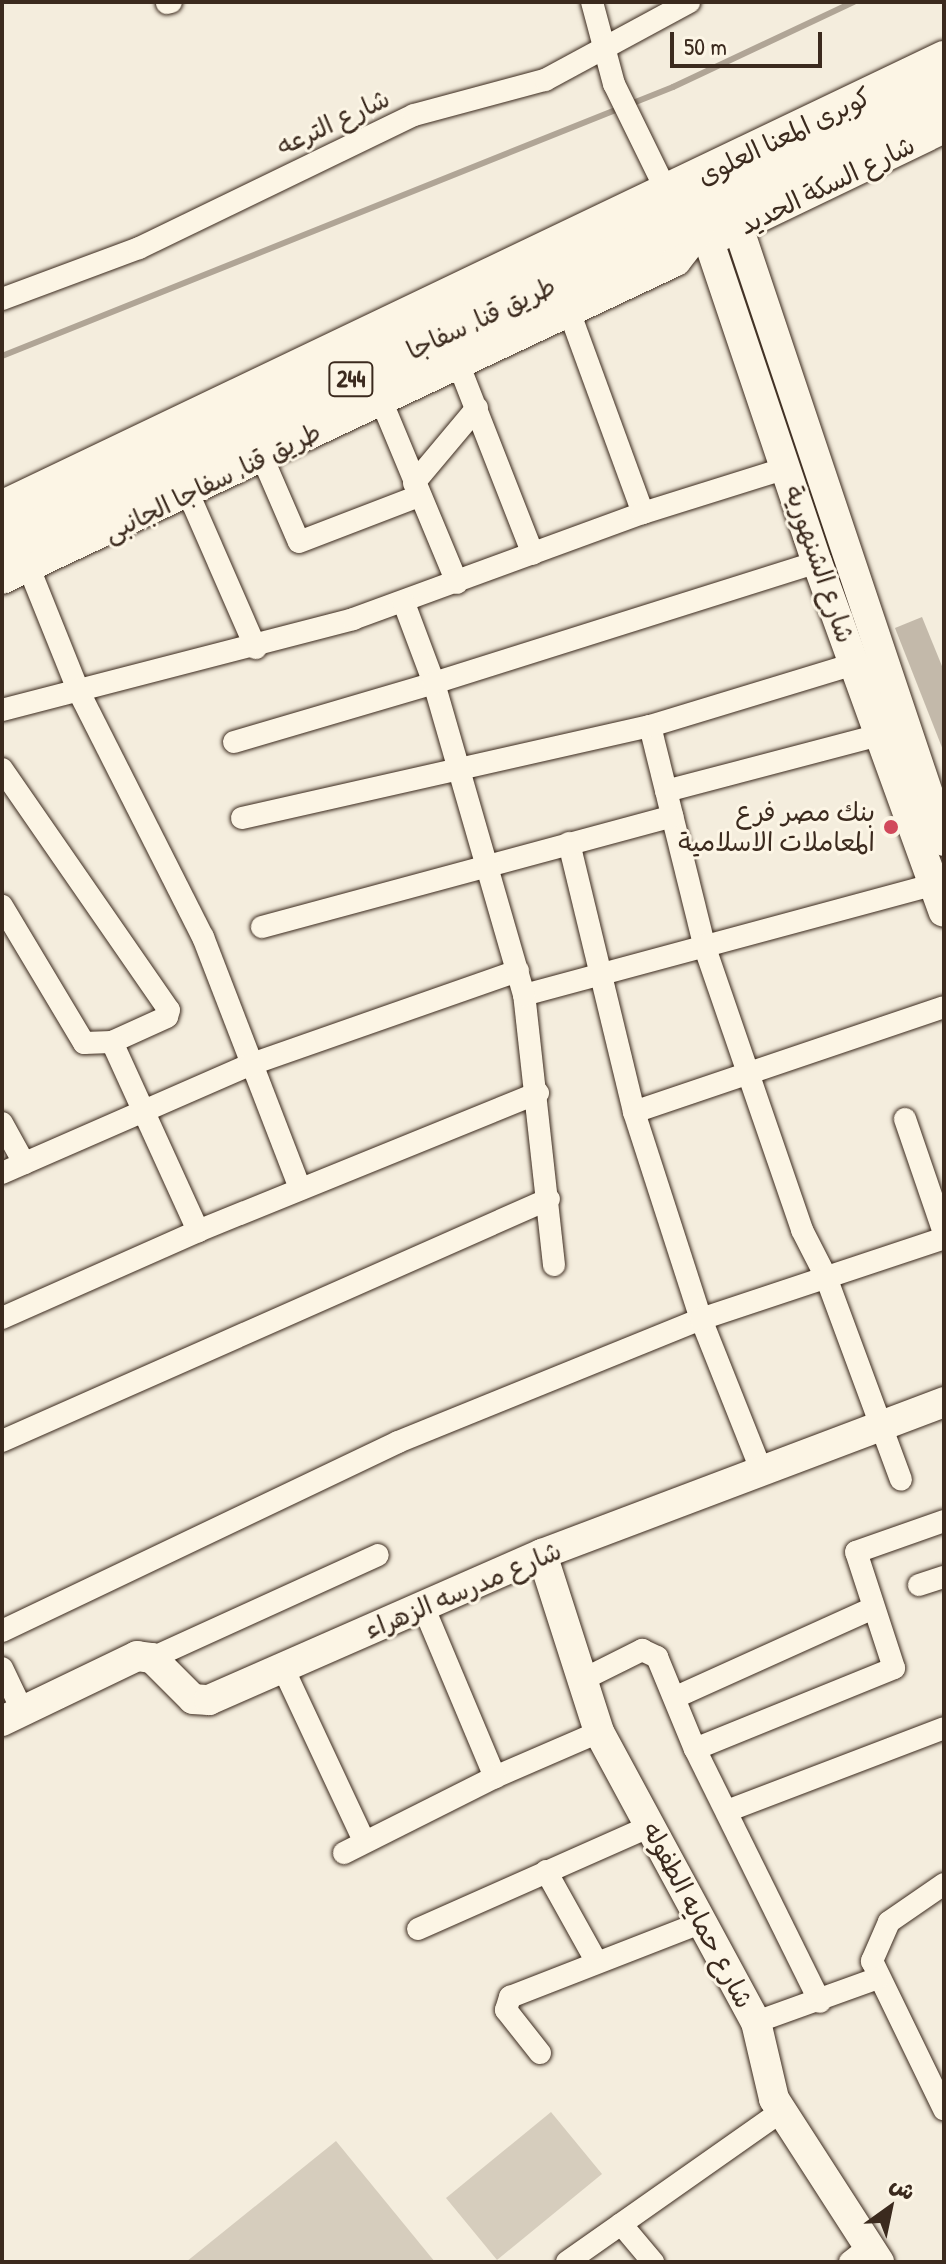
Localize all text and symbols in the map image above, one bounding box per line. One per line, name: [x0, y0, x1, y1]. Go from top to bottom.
scale bar: [674, 16, 826, 66]
text: 50 m: [684, 30, 727, 62]
street label: كوبرى المعنا العلوى: [692, 80, 876, 192]
street label: شارع الترعه: [272, 82, 394, 162]
street label: شارع السكة الحديد: [734, 129, 920, 241]
street label: طريق قنا, سفاجا: [401, 270, 561, 366]
road number: 244: [327, 359, 375, 399]
street label: طريق قنا, سفاجا الجانبى: [98, 416, 326, 548]
street label: شارع الشنهورية: [778, 481, 862, 647]
place label: بنك مصر فرع المعاملات الاسلامية: [678, 796, 875, 858]
marker: بنك مصر فرع المعاملات الاسلامية: [882, 818, 900, 836]
street label: شارع مدرسه الزهراء: [360, 1535, 566, 1645]
street label: شارع حمايه الطفوله: [636, 1817, 760, 2013]
north arrow: [850, 2168, 930, 2248]
text: ش: [885, 2169, 921, 2207]

